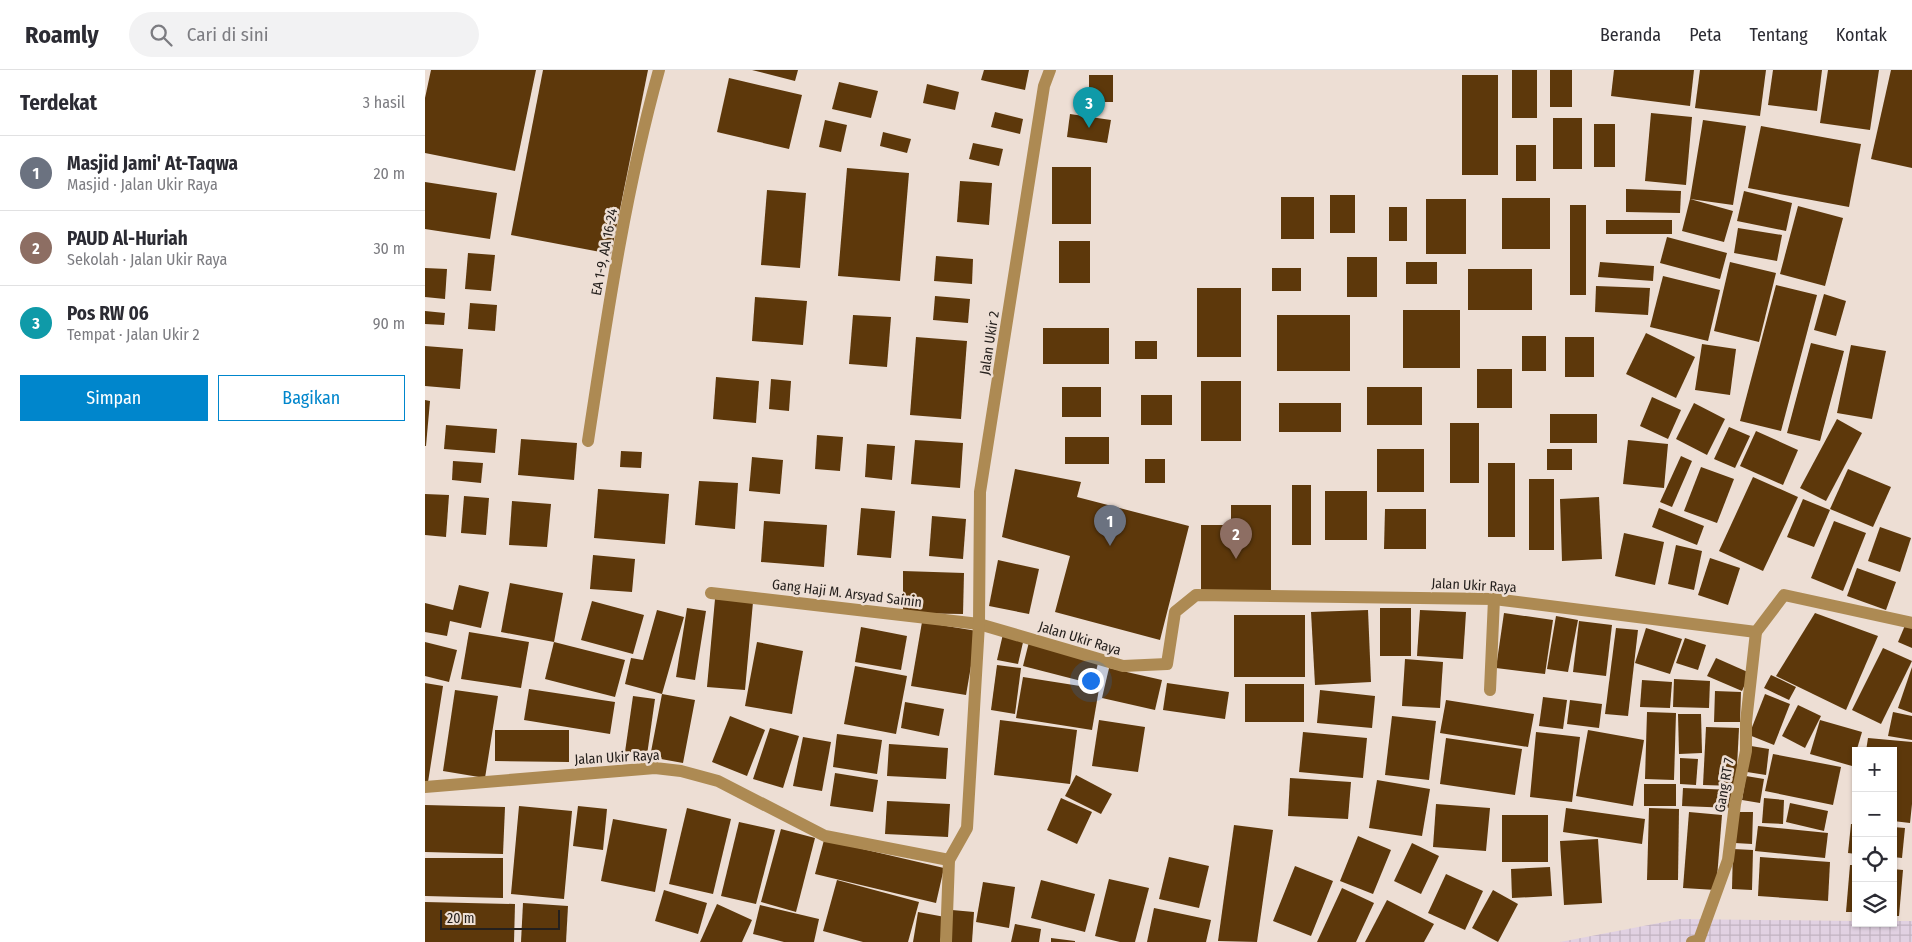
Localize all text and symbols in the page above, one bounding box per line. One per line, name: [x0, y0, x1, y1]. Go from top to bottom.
search box: [129, 12, 479, 57]
text: Roamly: [25, 21, 99, 49]
icon: search: [147, 21, 175, 49]
text: Cari di sini: [187, 23, 269, 46]
text: Beranda: [1600, 24, 1661, 46]
text: Peta: [1689, 24, 1722, 46]
text: Tentang: [1750, 24, 1808, 46]
text: Kontak: [1836, 24, 1887, 46]
pin: 3: [1073, 87, 1105, 128]
text: Terdekat: [20, 90, 97, 116]
text: 3 hasil: [363, 93, 405, 112]
text: Masjid Jami' At-Taqwa: [67, 152, 238, 175]
text: 1: [33, 164, 39, 183]
text: 20 m: [374, 164, 405, 183]
text: Masjid · Jalan Ukir Raya: [67, 175, 218, 194]
street label: EA 1-9, AA 16-24: [588, 207, 621, 297]
text: PAUD Al-Huriah: [67, 227, 188, 250]
text: 2: [32, 239, 40, 258]
text: 30 m: [373, 239, 405, 258]
text: Sekolah · Jalan Ukir Raya: [67, 250, 227, 269]
text: Pos RW 06: [67, 302, 149, 325]
street label: Jalan Ukir 2: [976, 310, 1003, 376]
text: 3: [32, 314, 40, 333]
text: 90 m: [373, 314, 405, 333]
text: Tempat · Jalan Ukir 2: [67, 325, 200, 344]
button: Simpan: [20, 375, 208, 421]
button: Bagikan: [218, 375, 405, 421]
pin: 1: [1094, 505, 1126, 546]
pin: 2: [1220, 518, 1252, 559]
street label: Jalan Ukir Raya: [1431, 575, 1517, 596]
street label: Gang Haji M. Arsyad Sainin: [771, 576, 923, 611]
street label: Jalan Ukir Raya: [1037, 618, 1123, 659]
your location: [1078, 668, 1104, 694]
street label: Jalan Ukir Raya: [574, 747, 660, 768]
map controls: [1852, 747, 1897, 927]
button: +: [1852, 747, 1897, 792]
street label: Gang RT 7: [1711, 756, 1738, 814]
button: −: [1852, 792, 1897, 837]
button: locate: [1852, 837, 1897, 882]
button: layers: [1852, 882, 1897, 927]
scale bar: [440, 907, 560, 930]
text: 20 m: [447, 910, 475, 927]

